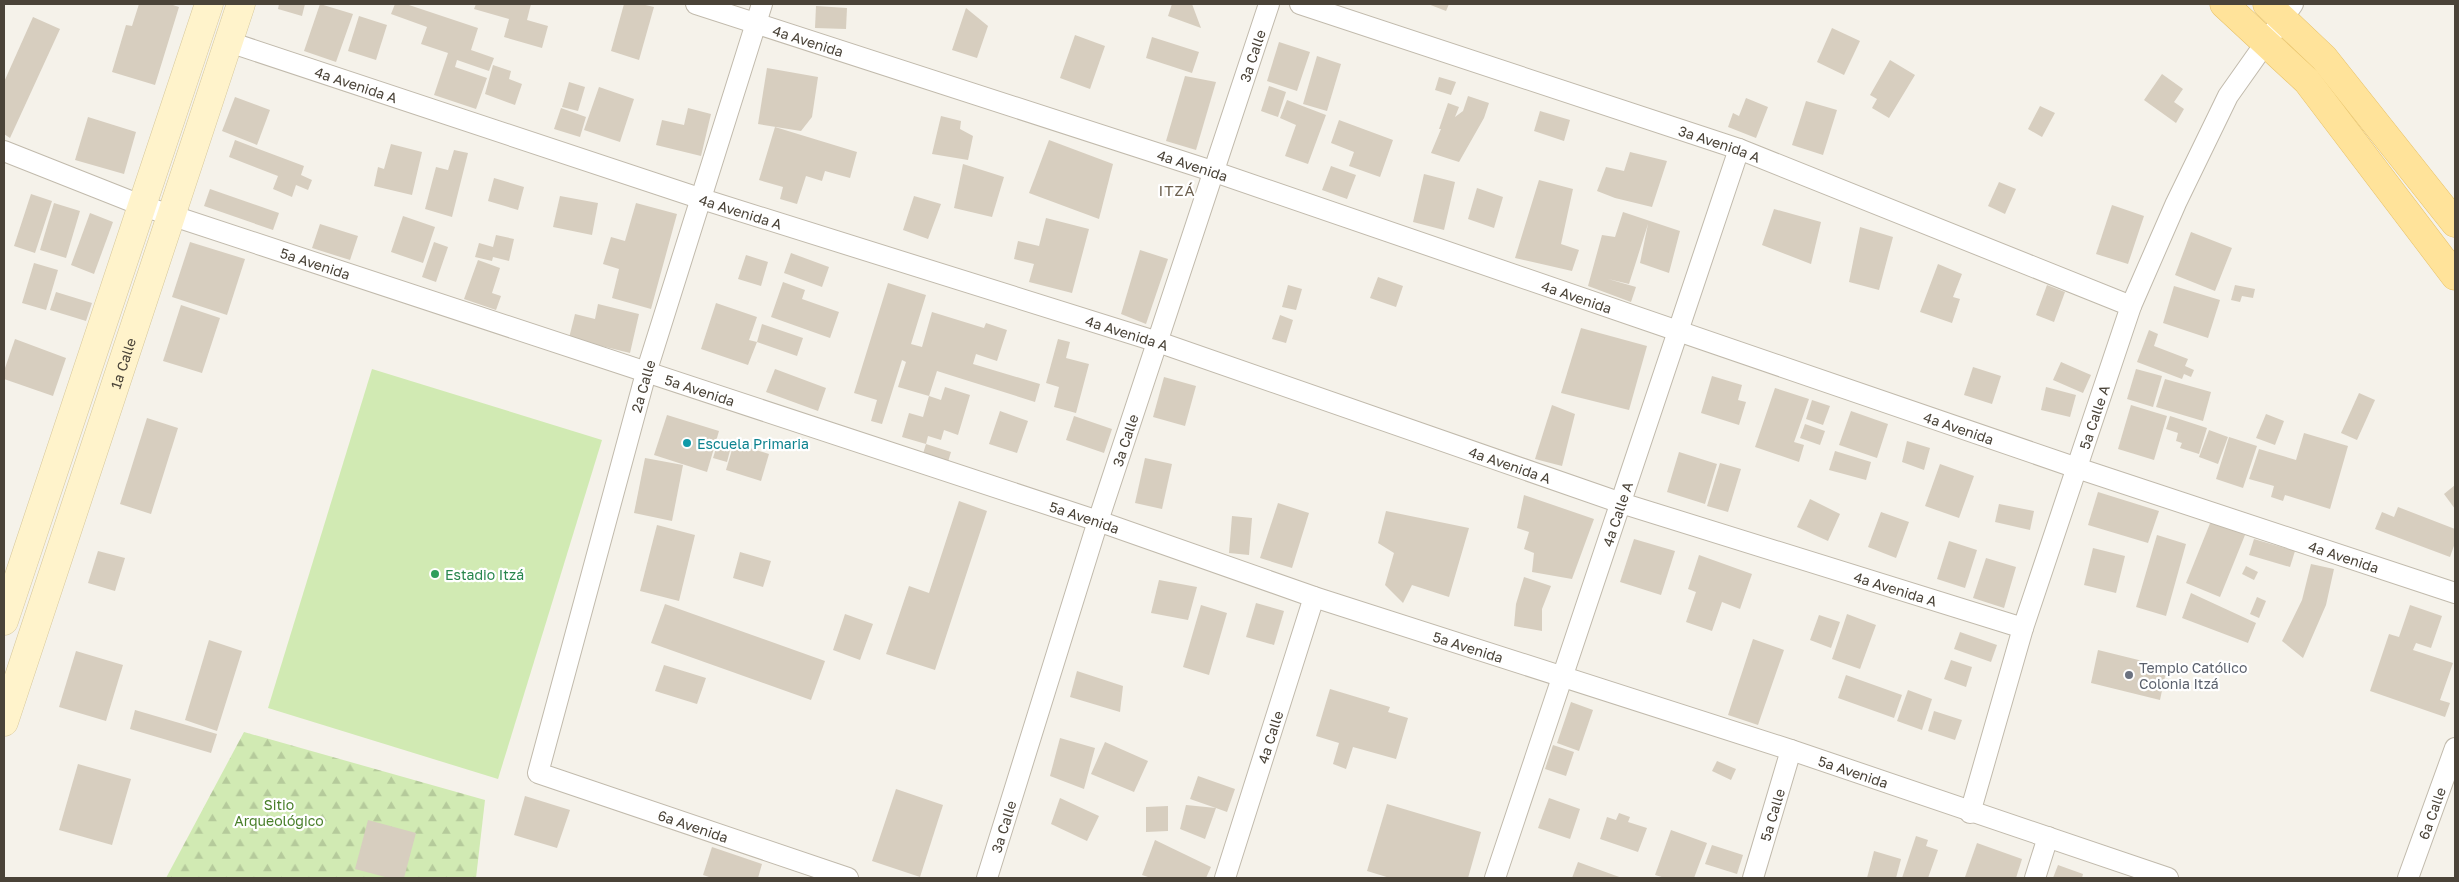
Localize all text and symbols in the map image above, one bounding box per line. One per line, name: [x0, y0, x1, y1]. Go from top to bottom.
street label: 4a Avenida: [771, 21, 846, 60]
street label: 3a Calle: [1235, 27, 1268, 84]
street label: 4a Avenida A: [313, 63, 400, 106]
street label: 3a Avenida A: [1676, 121, 1764, 165]
street label: 4a Avenida: [1155, 145, 1230, 184]
district label: ITZÁ: [1158, 181, 1196, 199]
street label: 4a Avenida A: [697, 190, 785, 232]
street label: 5a Avenida: [278, 243, 353, 282]
street label: 4a Avenida: [1539, 276, 1614, 316]
street label: 4a Avenida A: [1084, 311, 1172, 354]
street label: 1a Calle: [106, 335, 139, 391]
street label: 2a Calle: [627, 358, 659, 414]
street label: 5a Avenida: [663, 370, 737, 409]
street label: 5a Calle A: [2075, 382, 2113, 451]
street label: 4a Avenida: [1922, 408, 1996, 447]
street label: 3a Calle: [1108, 412, 1141, 468]
place label: Escuela Primaria: [697, 435, 809, 452]
marker: Escuela Primaria: [681, 437, 693, 449]
street label: 4a Avenida A: [1467, 442, 1554, 487]
street label: 4a Calle A: [1598, 479, 1636, 548]
street label: 5a Avenida: [1047, 497, 1122, 536]
street label: 4a Avenida: [2306, 537, 2381, 576]
place label: Estadio Itzá: [445, 566, 524, 583]
street label: 4a Avenida A: [1852, 567, 1940, 609]
marker: Estadio Itzá: [429, 568, 441, 580]
street label: 5a Avenida: [1431, 627, 1505, 666]
place label: Templo Católico Colonia Itzá: [2139, 659, 2247, 692]
marker: Templo Católico Colonia Itzá: [2123, 669, 2135, 681]
street label: 4a Calle: [1253, 708, 1286, 765]
street label: 5a Avenida: [1816, 751, 1891, 791]
street label: 6a Calle: [2414, 785, 2449, 842]
street label: 5a Calle: [1756, 786, 1788, 843]
park label: Sitio Arqueológico: [234, 796, 324, 829]
street label: 3a Calle: [987, 798, 1019, 855]
street label: 6a Avenida: [656, 806, 731, 845]

